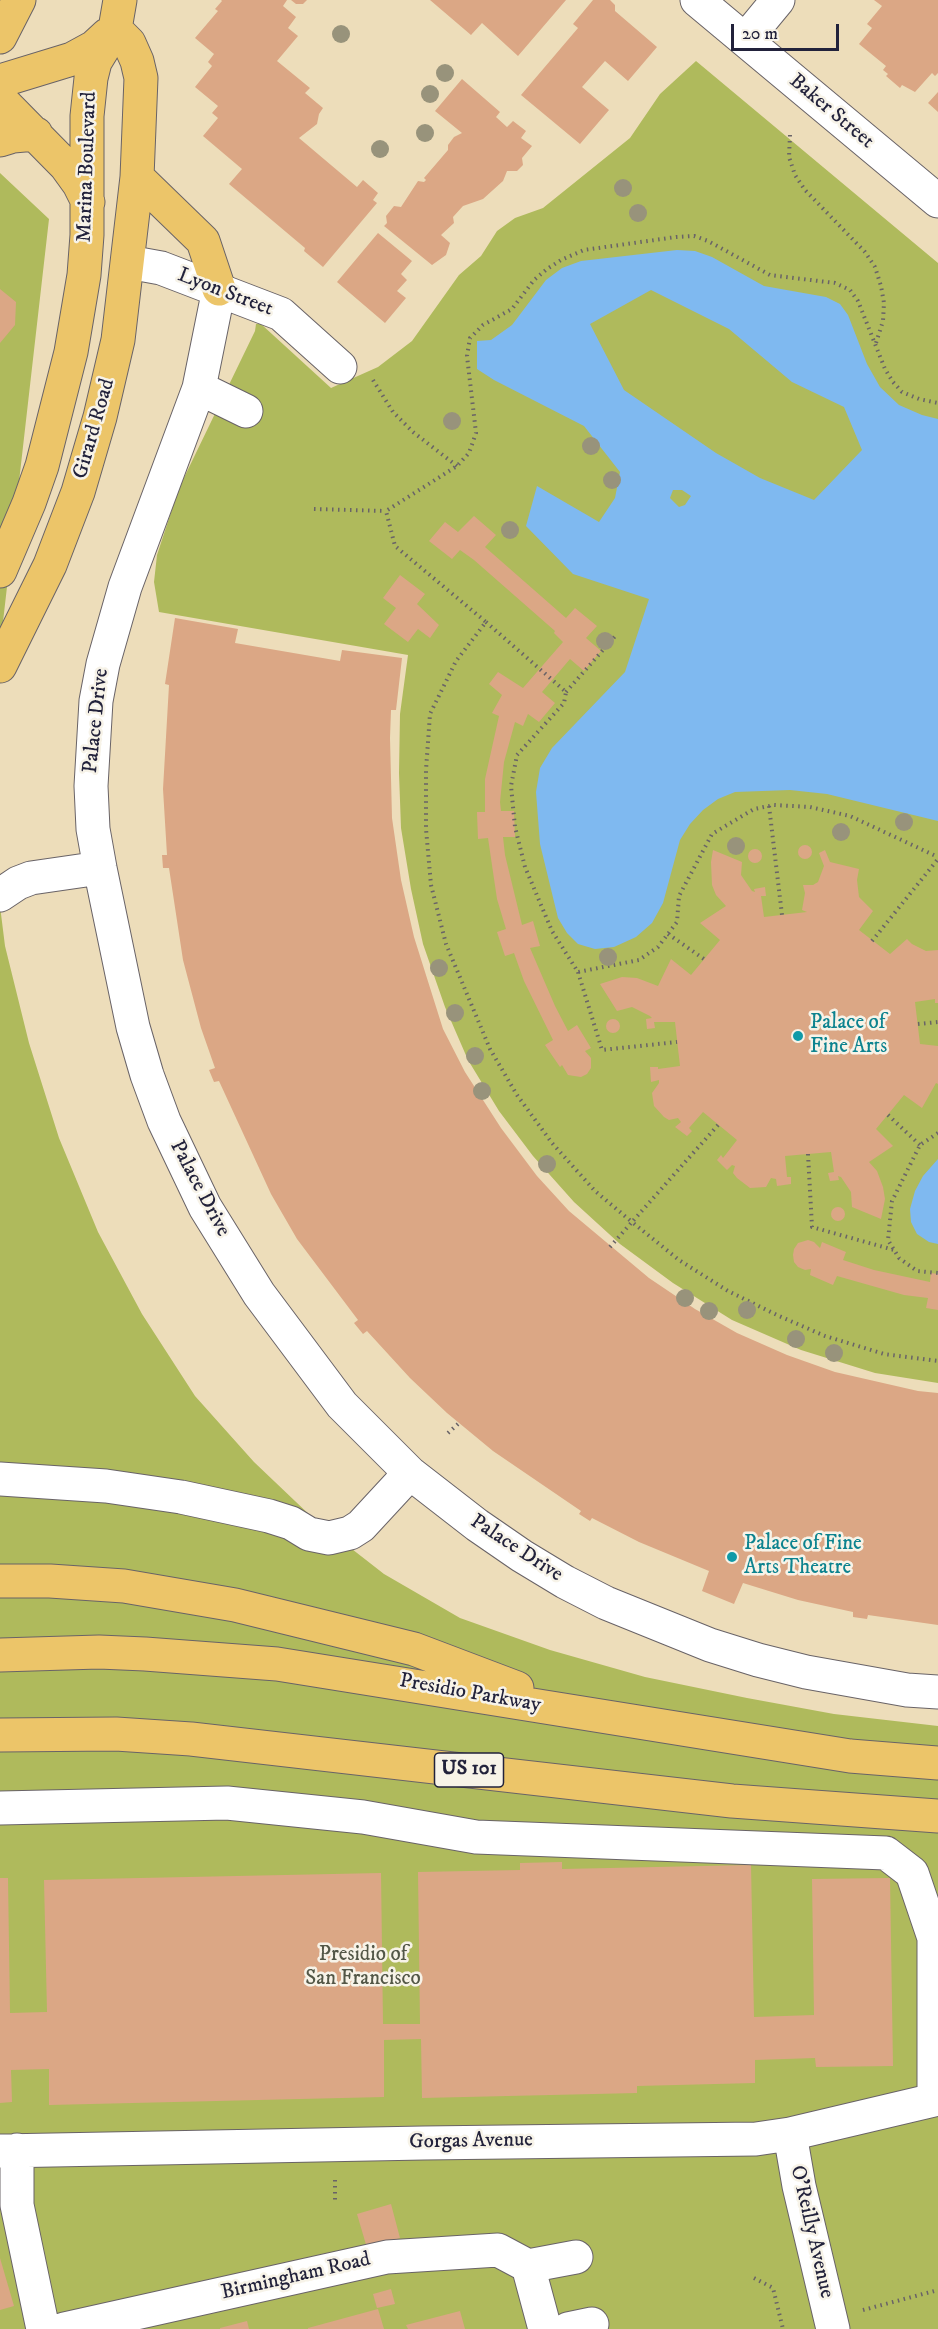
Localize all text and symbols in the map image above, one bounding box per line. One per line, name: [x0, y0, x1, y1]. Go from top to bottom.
scale bar: [734, 12, 842, 50]
text: 20 m: [742, 23, 778, 45]
street label: Baker Street: [783, 69, 879, 155]
street label: Marina Boulevard: [73, 91, 103, 243]
street label: Lyon Street: [174, 263, 276, 323]
street label: Girard Road: [69, 376, 121, 482]
street label: Palace Drive: [79, 667, 115, 775]
place label: Palace of Fine Arts: [810, 1011, 887, 1061]
marker: Palace of Fine Arts: [791, 1029, 805, 1043]
street label: Palace Drive: [163, 1137, 235, 1241]
street label: Palace Drive: [465, 1510, 567, 1588]
place label: Palace of Fine Arts Theatre: [744, 1532, 862, 1582]
marker: Palace of Fine Arts Theatre: [725, 1550, 739, 1564]
street label: Presidio Parkway: [397, 1669, 543, 1719]
road number: US 101: [434, 1753, 504, 1787]
park label: Presidio of San Francisco: [305, 1943, 421, 1993]
street label: Gorgas Avenue: [409, 2128, 533, 2156]
street label: O'Reilly Avenue: [783, 2163, 839, 2301]
street label: Birmingham Road: [219, 2248, 373, 2306]

